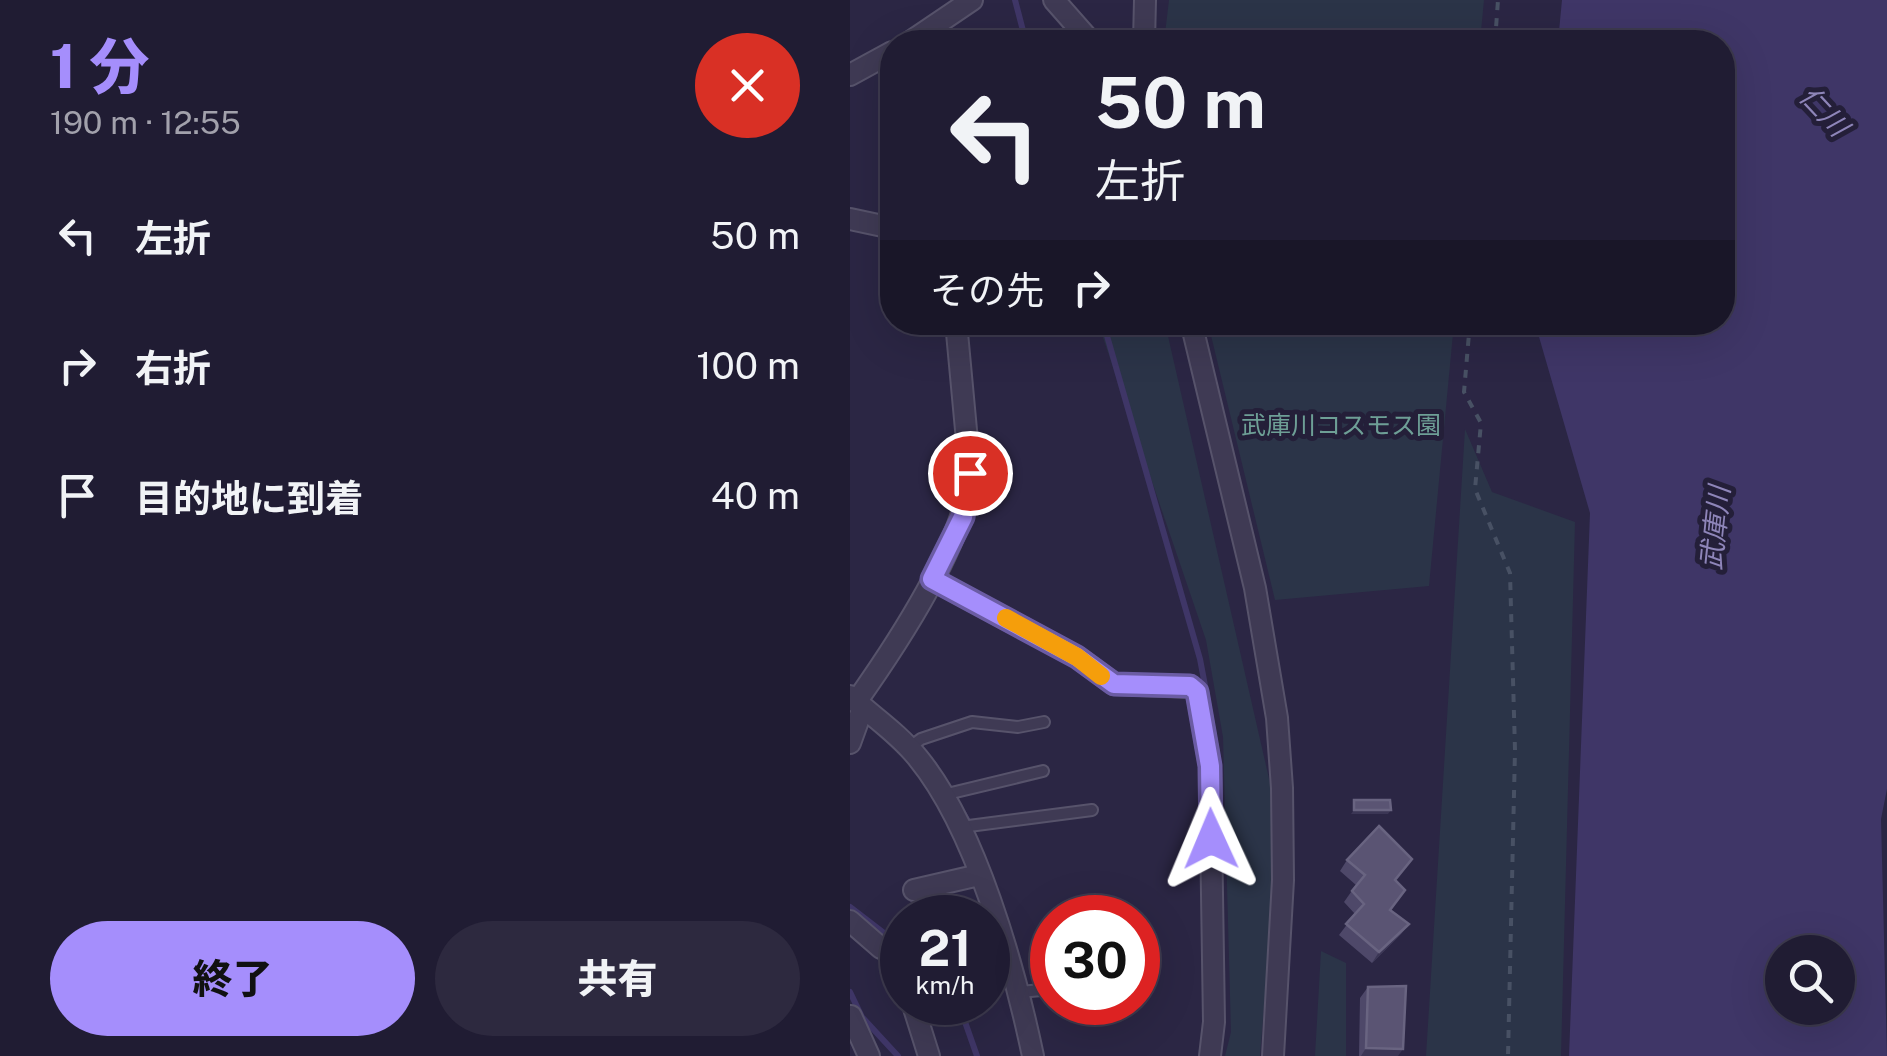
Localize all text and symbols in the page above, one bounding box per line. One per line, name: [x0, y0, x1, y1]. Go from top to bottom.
text: 1 分: [50, 31, 149, 102]
button: close: [695, 33, 800, 138]
text: 50 m: [1095, 61, 1266, 144]
icon: left: [930, 70, 1060, 200]
water label: 仁川: [1793, 79, 1858, 145]
text: 190 m · 12:55: [50, 104, 241, 141]
text: 左折: [1095, 154, 1185, 207]
icon: left: [50, 208, 105, 263]
text: 50 m: [710, 213, 800, 258]
text: 左折: [135, 216, 211, 261]
icon: right: [1064, 260, 1119, 315]
text: その先: [930, 268, 1044, 313]
icon: right: [50, 338, 105, 393]
text: 100 m: [696, 343, 800, 388]
text: 右折: [135, 346, 211, 391]
park label: 武庫川コスモス園: [1241, 410, 1441, 440]
pin: [928, 431, 1013, 516]
icon: arrive: [943, 446, 998, 501]
icon: arrive: [50, 468, 105, 523]
text: 40 m: [711, 473, 800, 518]
text: 目的地に到着: [135, 476, 363, 521]
water label: 武庫川: [1694, 481, 1736, 571]
position arrow: [1159, 787, 1263, 891]
speed limit sign: 30: [1030, 895, 1160, 1025]
text: 21: [918, 918, 972, 977]
button: 終了: [50, 921, 415, 1036]
button: 共有: [435, 921, 800, 1036]
map controls: [1765, 935, 1855, 1025]
button: search: [1765, 935, 1855, 1025]
text: km/h: [916, 970, 974, 1000]

